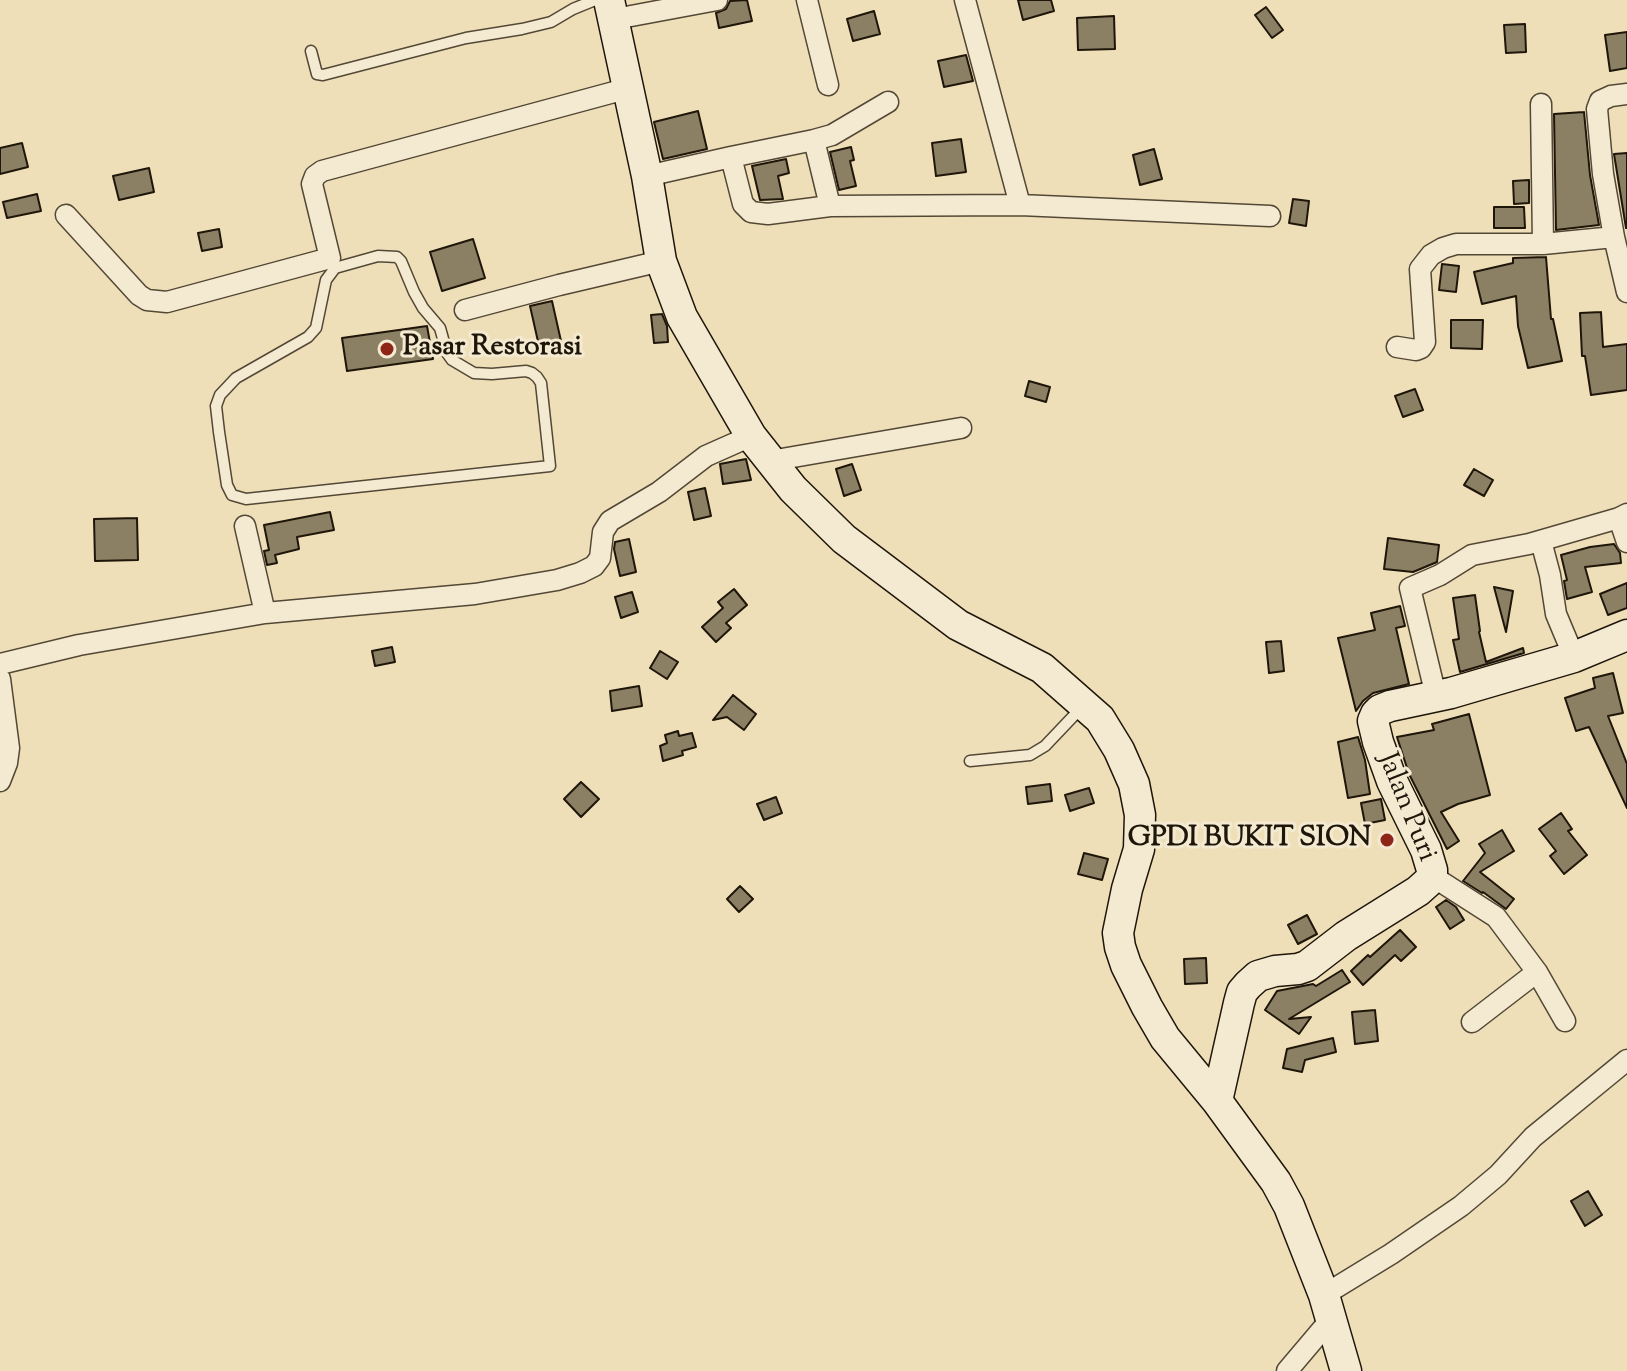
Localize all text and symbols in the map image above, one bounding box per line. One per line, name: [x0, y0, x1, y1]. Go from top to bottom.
place label: Pasar Restorasi: [403, 332, 582, 366]
marker: Pasar Restorasi: [378, 340, 396, 358]
street label: Jalan Puri: [1368, 749, 1442, 867]
place label: GPDI BUKIT SION: [1128, 823, 1371, 857]
marker: GPDI BUKIT SION: [1378, 831, 1396, 849]

